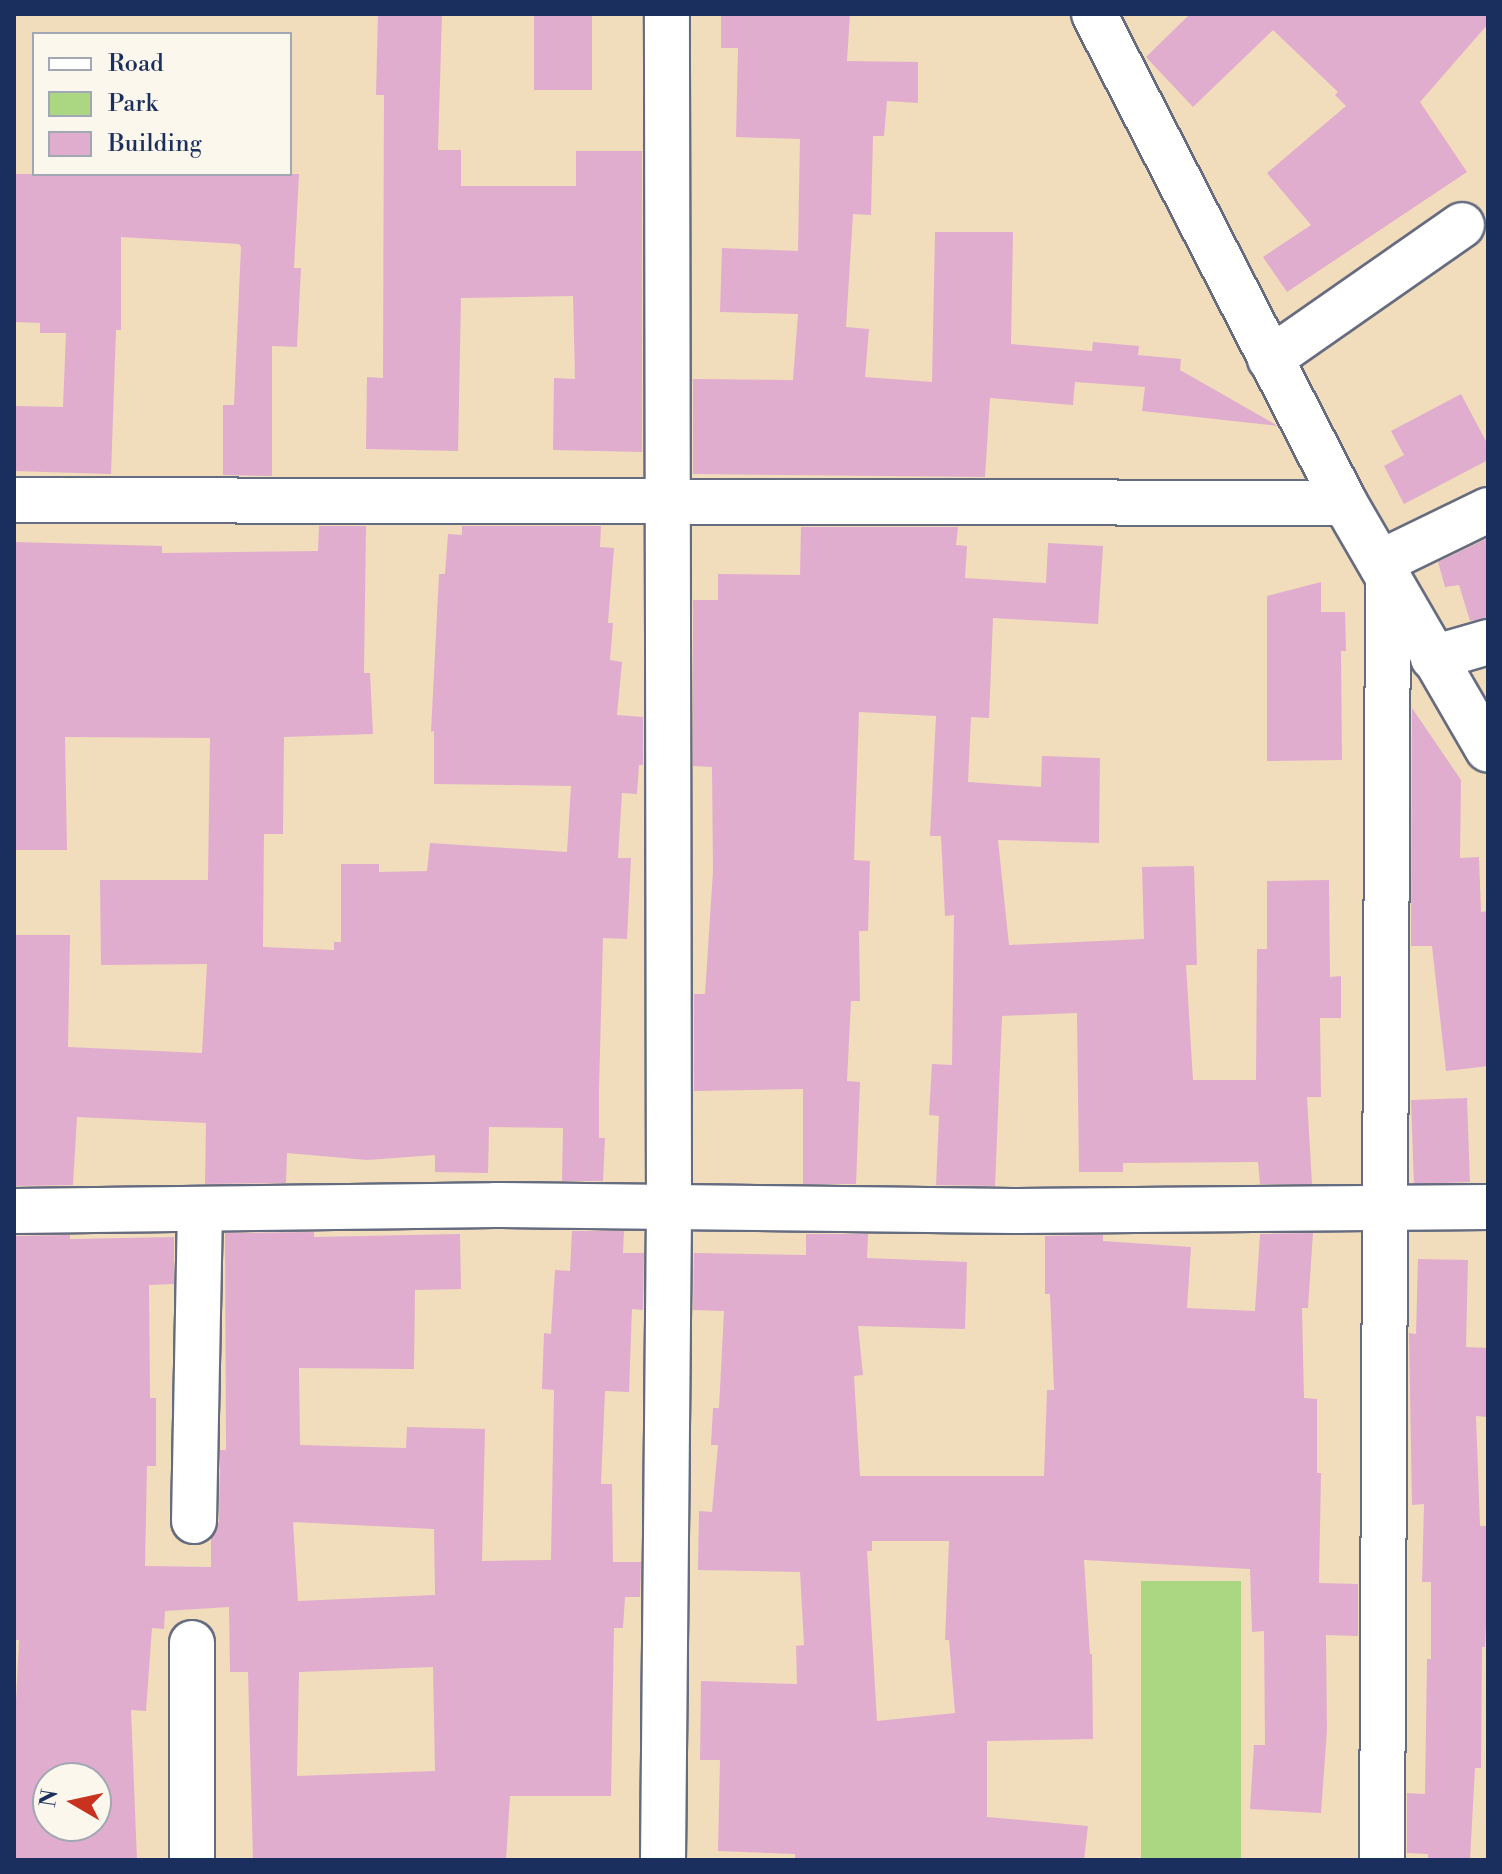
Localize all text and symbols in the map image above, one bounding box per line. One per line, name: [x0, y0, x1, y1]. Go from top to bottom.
legend: [32, 32, 292, 176]
text: Road: [108, 49, 164, 79]
text: Park: [108, 89, 158, 119]
text: Building: [108, 129, 202, 159]
north arrow: [32, 1762, 112, 1842]
text: N: [35, 1788, 64, 1809]

